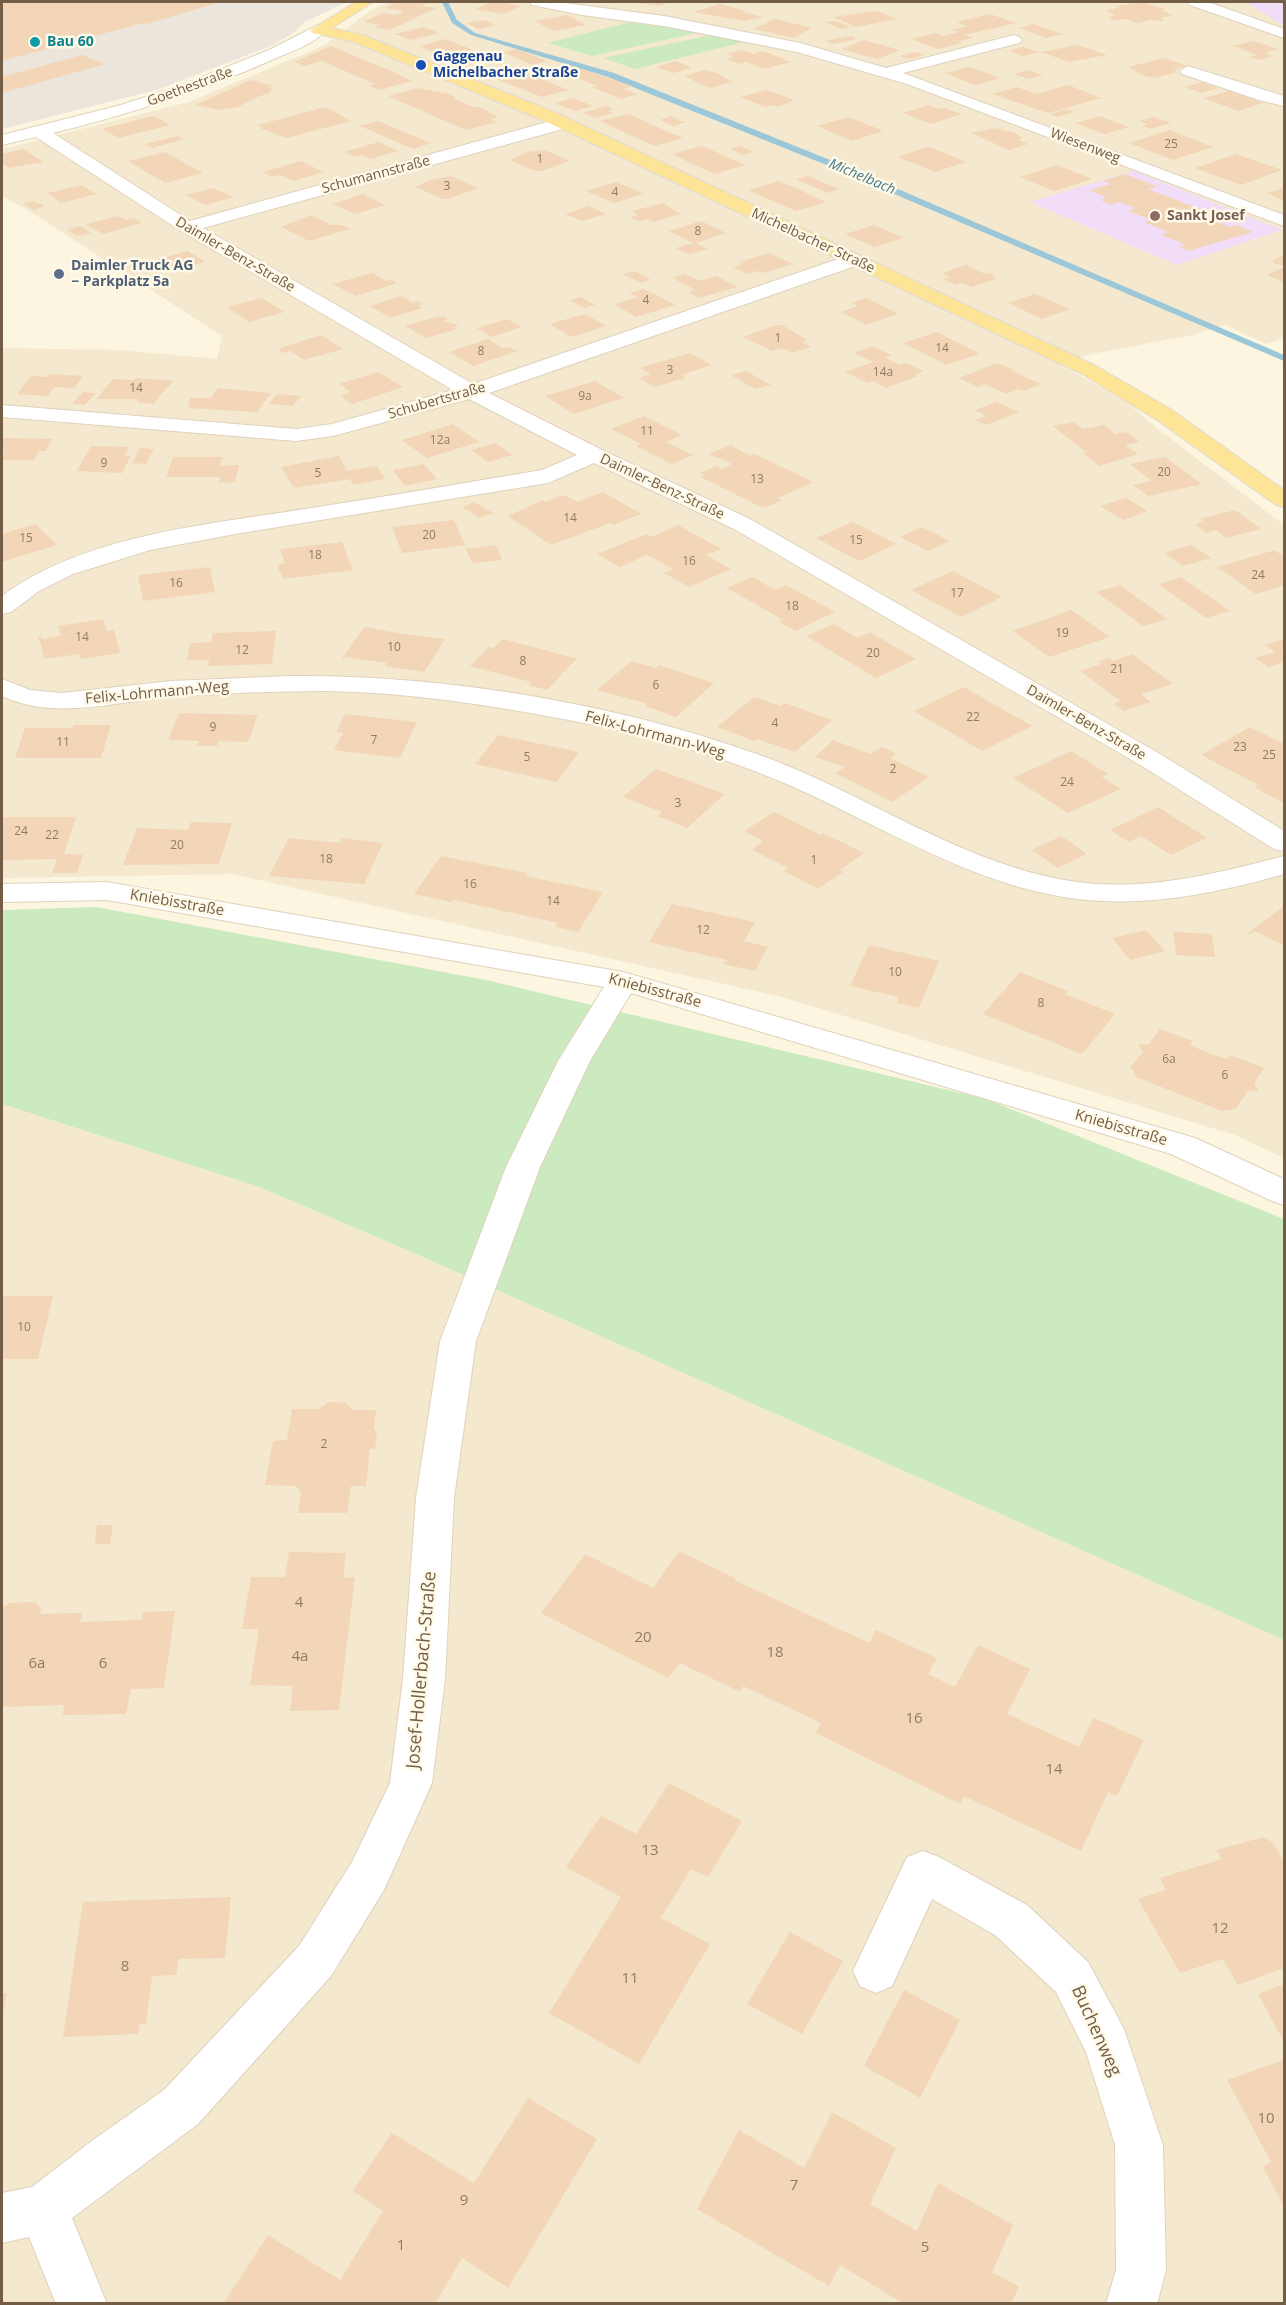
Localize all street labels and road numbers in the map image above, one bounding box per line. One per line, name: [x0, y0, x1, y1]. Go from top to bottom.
street label: Goethestraße: [145, 64, 235, 110]
street label: Wiesenweg: [1048, 125, 1122, 167]
street label: Schumannstraße: [320, 152, 432, 198]
street label: Michelbacher Straße: [749, 205, 877, 277]
street label: Daimler-Benz-Straße: [172, 214, 298, 296]
street label: Schubertstraße: [386, 379, 488, 423]
street label: Daimler-Benz-Straße: [597, 451, 727, 523]
street label: Felix-Lohrmann-Weg: [84, 678, 230, 708]
street label: Daimler-Benz-Straße: [1023, 682, 1149, 764]
street label: Felix-Lohrmann-Weg: [583, 708, 727, 762]
street label: Kniebisstraße: [128, 886, 226, 920]
street label: Kniebisstraße: [607, 970, 703, 1012]
street label: Kniebisstraße: [1073, 1106, 1169, 1150]
street label: Josef-Hollerbach-Straße: [403, 1570, 441, 1770]
street label: Buchenweg: [1066, 1982, 1126, 2080]

